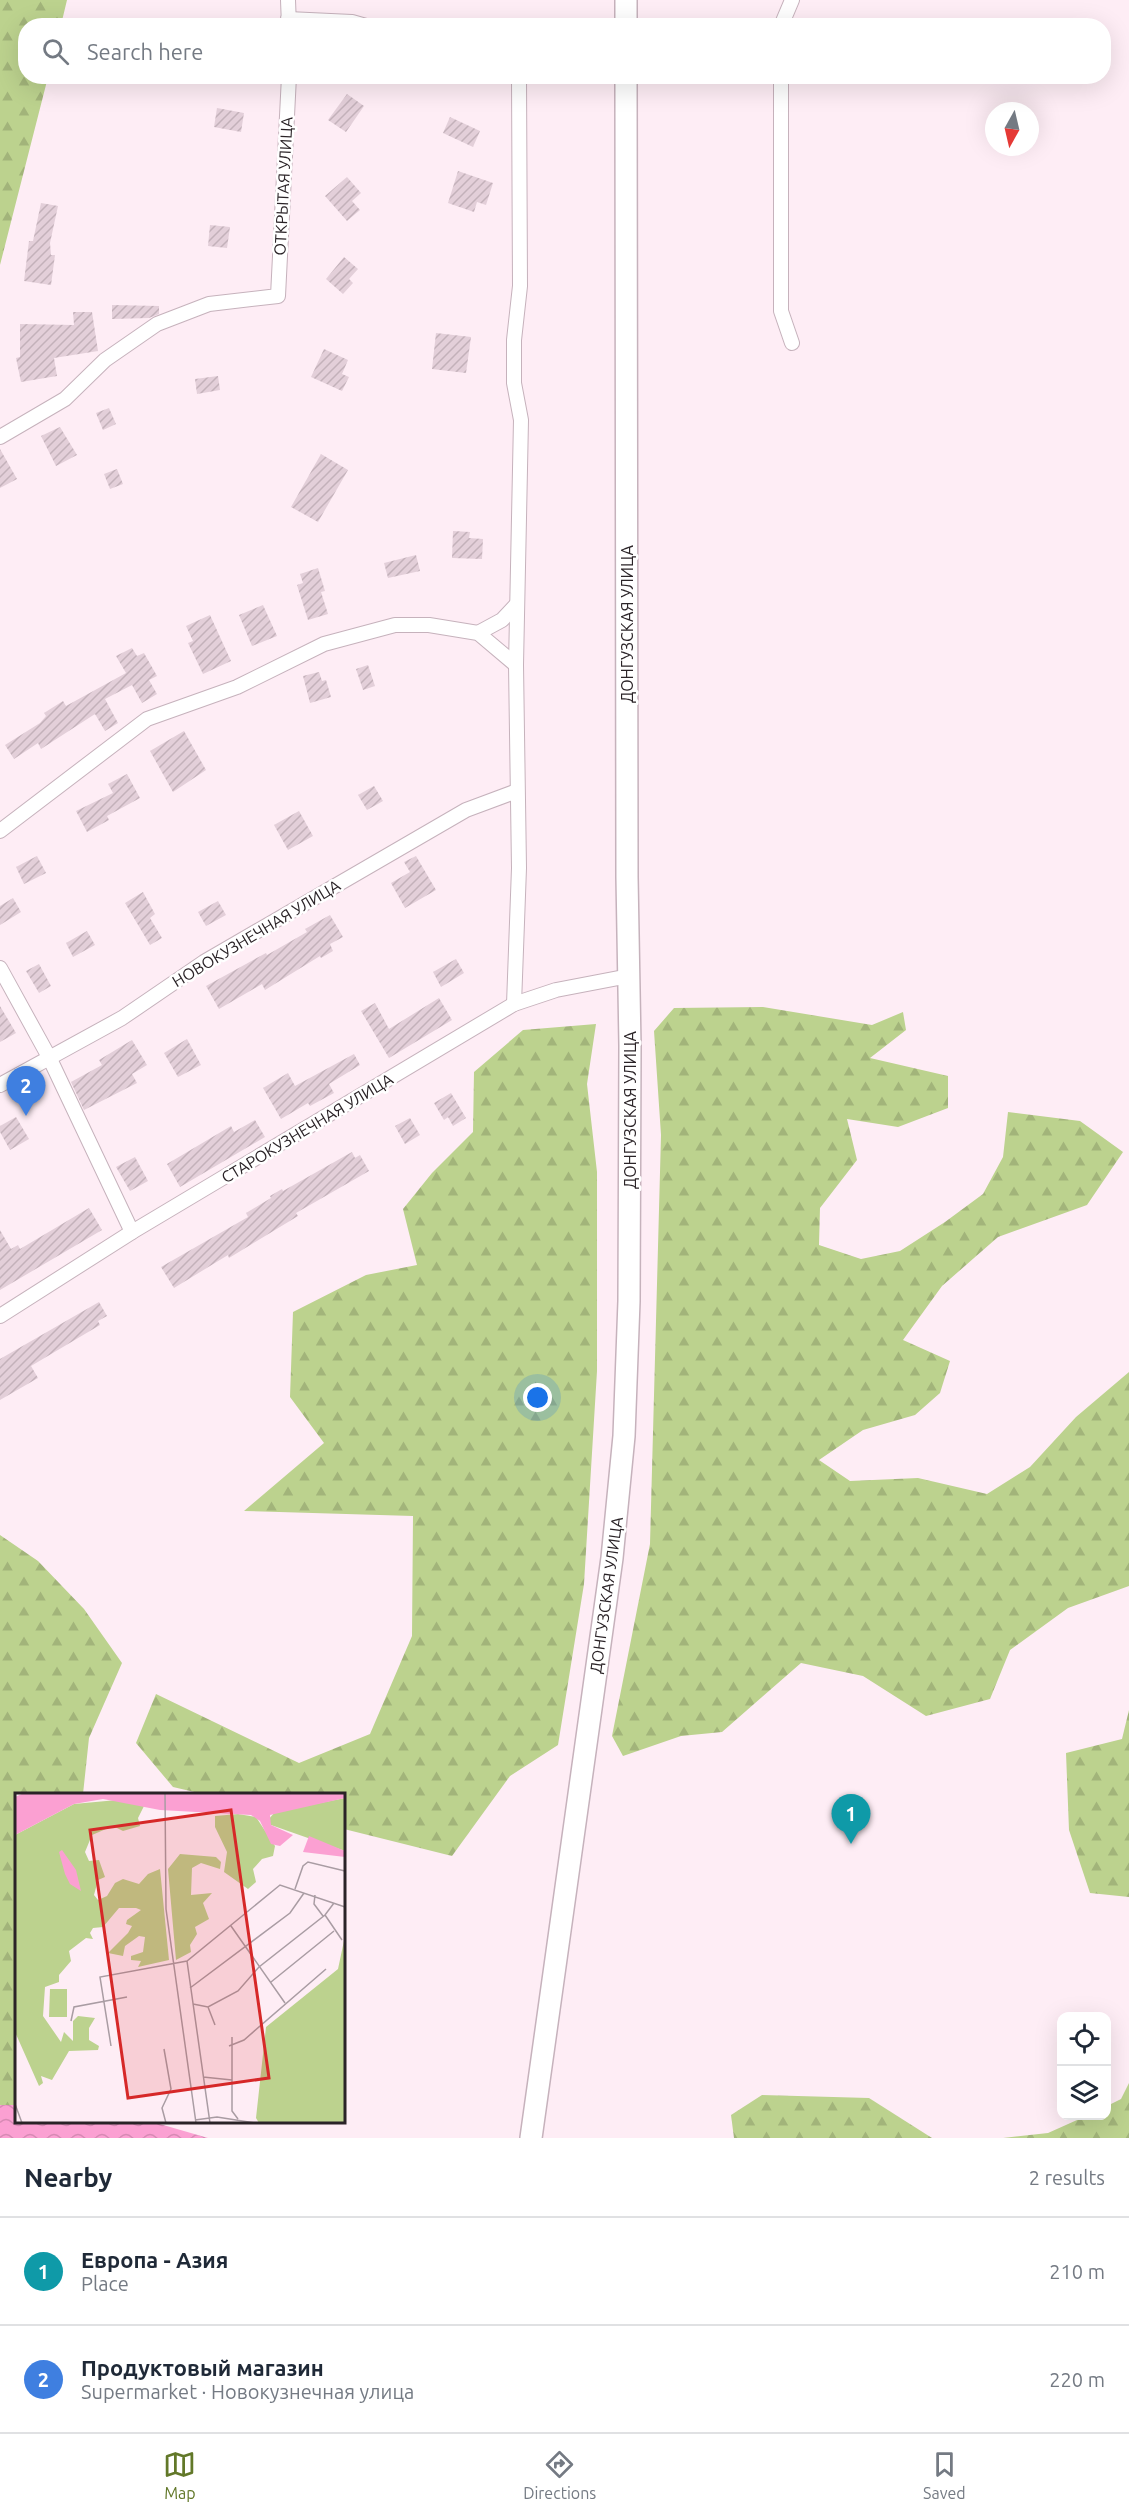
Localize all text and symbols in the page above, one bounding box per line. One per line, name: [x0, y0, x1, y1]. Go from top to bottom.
search box: [18, 18, 1111, 84]
icon: search: [39, 35, 72, 68]
text: Search here: [87, 39, 203, 64]
north arrow: [985, 102, 1039, 156]
street label: ОТКРЫТАЯ УЛИЦА: [270, 116, 296, 256]
street label: ДОНГУЗСКАЯ УЛИЦА: [618, 544, 636, 703]
street label: НОВОКУЗНЕЧНАЯ УЛИЦА: [169, 875, 344, 990]
street label: ДОНГУЗСКАЯ УЛИЦА: [621, 1030, 639, 1189]
pin: 2: [6, 1066, 46, 1116]
street label: СТАРОКУЗНЕЧНАЯ УЛИЦА: [218, 1069, 397, 1186]
your location: [523, 1383, 552, 1412]
street label: ДОНГУЗСКАЯ УЛИЦА: [586, 1515, 626, 1674]
inset map: [15, 1793, 345, 2123]
pin: 1: [832, 1794, 870, 1844]
map controls: [1057, 2012, 1111, 2120]
button: locate: [1057, 2012, 1111, 2066]
button: layers: [1057, 2066, 1111, 2120]
text: Nearby: [24, 2163, 112, 2192]
text: 2 results: [1029, 2166, 1105, 2189]
text: Европа - Азия: [81, 2247, 228, 2272]
text: 1: [38, 2260, 49, 2283]
text: 210 m: [1049, 2260, 1105, 2283]
text: Place: [81, 2272, 129, 2295]
text: Продуктовый магазин: [81, 2355, 324, 2380]
text: 2: [38, 2368, 49, 2391]
text: 220 m: [1049, 2368, 1105, 2391]
text: Supermarket · Новокузнечная улица: [81, 2380, 414, 2403]
tab: Map: [163, 2448, 196, 2502]
tab: Directions: [523, 2448, 596, 2502]
tab: Saved: [923, 2448, 966, 2502]

